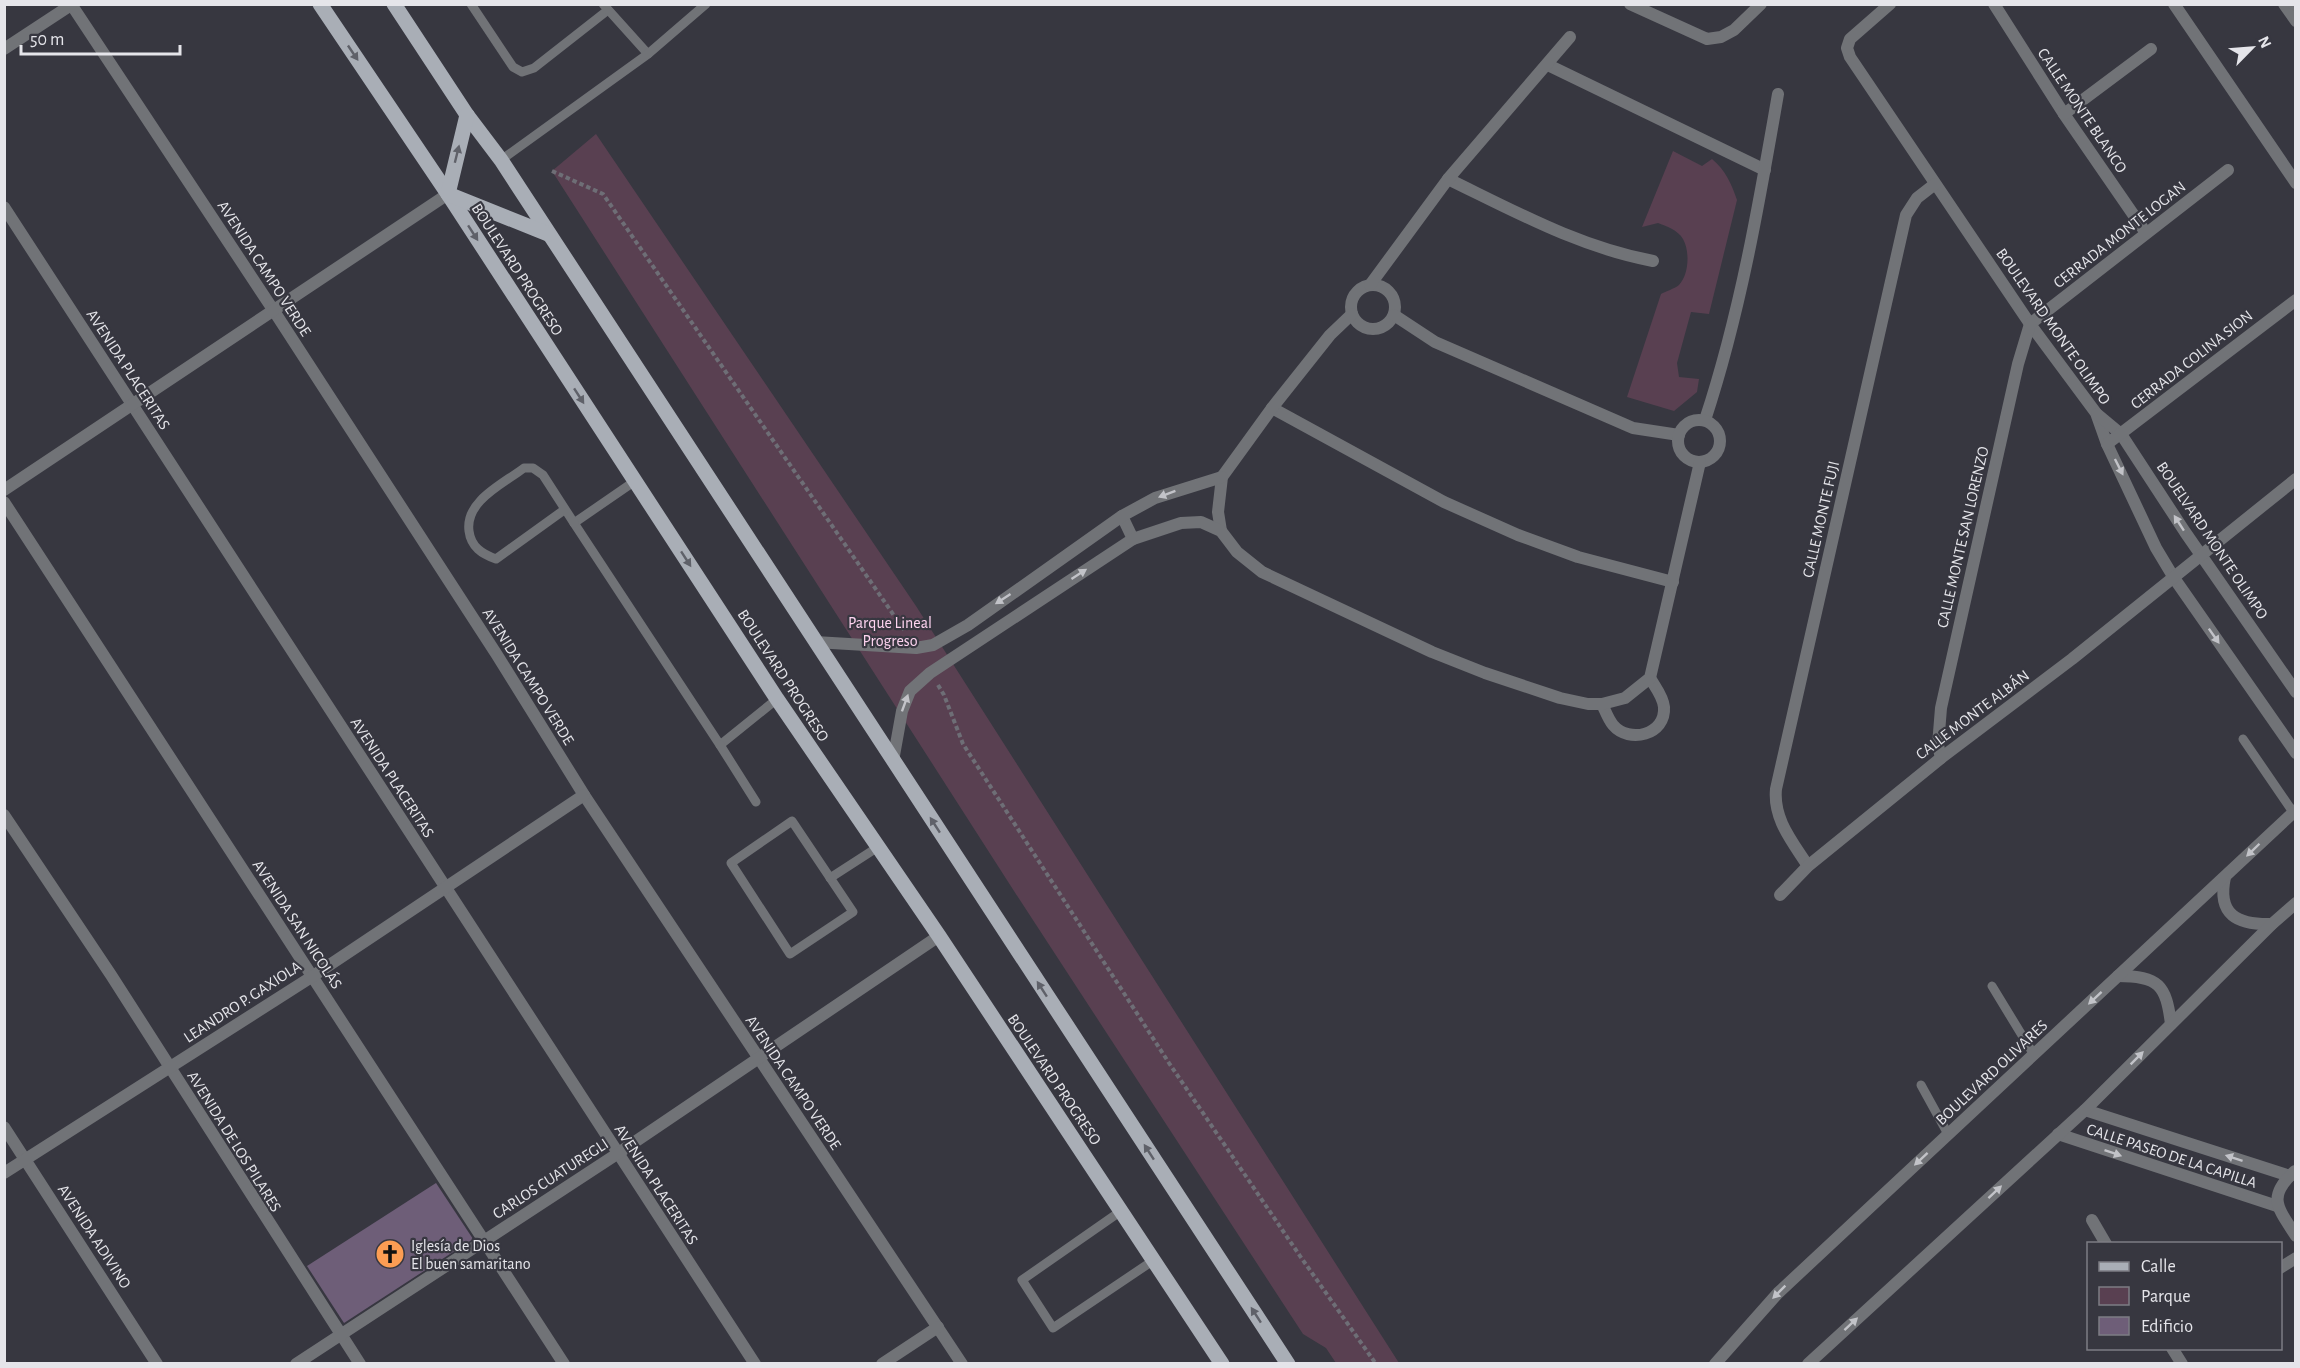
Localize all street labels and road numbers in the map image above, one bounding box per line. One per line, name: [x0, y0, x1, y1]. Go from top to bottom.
street label: CALLE MONTE BLANCO: [2035, 45, 2130, 176]
street label: CERRADA MONTE LOGAN: [2051, 178, 2189, 291]
street label: AVENIDA CAMPO VERDE: [214, 198, 314, 339]
street label: BOULEVARD PROGRESO: [469, 201, 566, 338]
street label: BOULEVARD MONTE OLIMPO: [1993, 245, 2113, 408]
street label: AVENIDA PLACERITAS: [83, 307, 173, 432]
street label: CERRADA COLINA SION: [2128, 307, 2256, 412]
street label: CALLE MONTE SAN LORENZO: [1934, 445, 1992, 629]
street label: CALLE MONTE FUJI: [1800, 459, 1842, 579]
street label: BOUELVARD MONTE OLIMPO: [2154, 459, 2271, 622]
street label: AVENIDA CAMPO VERDE: [480, 605, 577, 748]
street label: BOULEVARD PROGRESO: [735, 607, 832, 744]
street label: CALLE MONTE ALBÁN: [1912, 665, 2032, 763]
street label: AVENIDA PLACERITAS: [347, 715, 437, 840]
street label: AVENIDA SAN NICOLÁS: [250, 856, 346, 992]
street label: LEANDRO P. GAXIOLA: [181, 958, 304, 1046]
street label: BOULEVARD PROGRESO: [1004, 1011, 1104, 1148]
street label: AVENIDA CAMPO VERDE: [742, 1013, 844, 1153]
street label: BOULEVARD OLIVARES: [1933, 1017, 2050, 1128]
street label: AVENIDA DE LOS PILARES: [184, 1068, 284, 1215]
street label: CALLE PASEO DE LA CAPILLA: [2085, 1121, 2259, 1191]
street label: AVENIDA PLACERITAS: [611, 1122, 701, 1247]
street label: CARLOS CUATUREGLI: [490, 1136, 611, 1222]
street label: AVENIDA ADIVINO: [55, 1182, 134, 1291]

